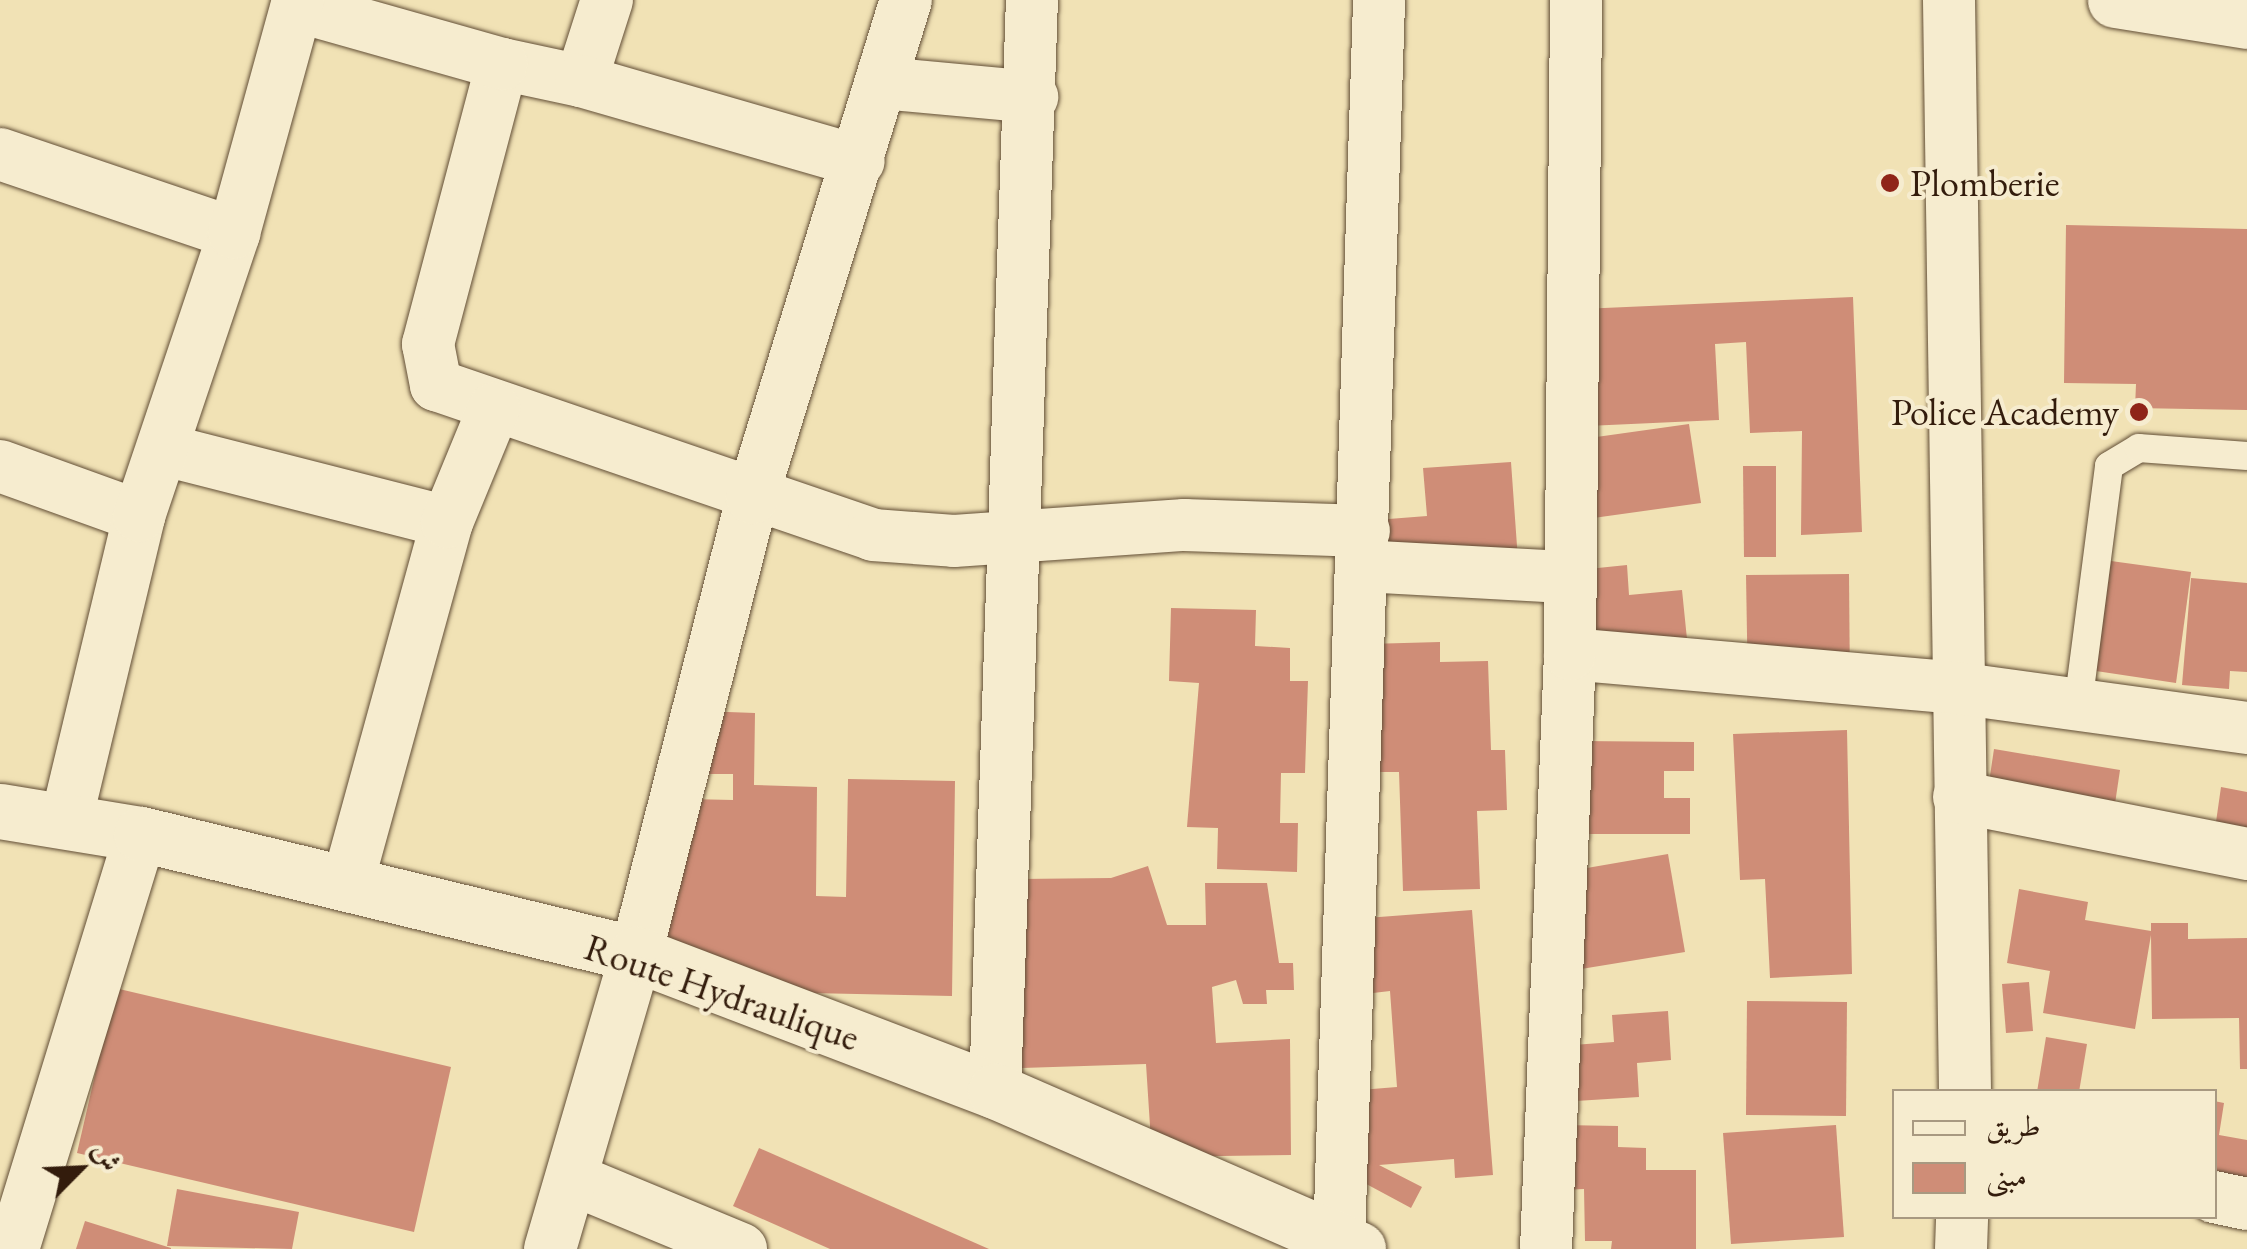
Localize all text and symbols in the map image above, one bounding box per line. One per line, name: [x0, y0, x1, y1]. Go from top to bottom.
place label: Plomberie: [1910, 160, 2060, 206]
marker: Plomberie: [1879, 172, 1901, 194]
place label: Police Academy: [1891, 389, 2119, 435]
marker: Police Academy: [2128, 401, 2150, 423]
street label: Route Hydraulique: [579, 924, 865, 1060]
legend: [1892, 1089, 2217, 1219]
text: طريق: [1986, 1106, 2041, 1145]
north arrow: [30, 1119, 130, 1219]
text: ش: [85, 1137, 130, 1177]
text: مبنى: [1986, 1156, 2027, 1195]

